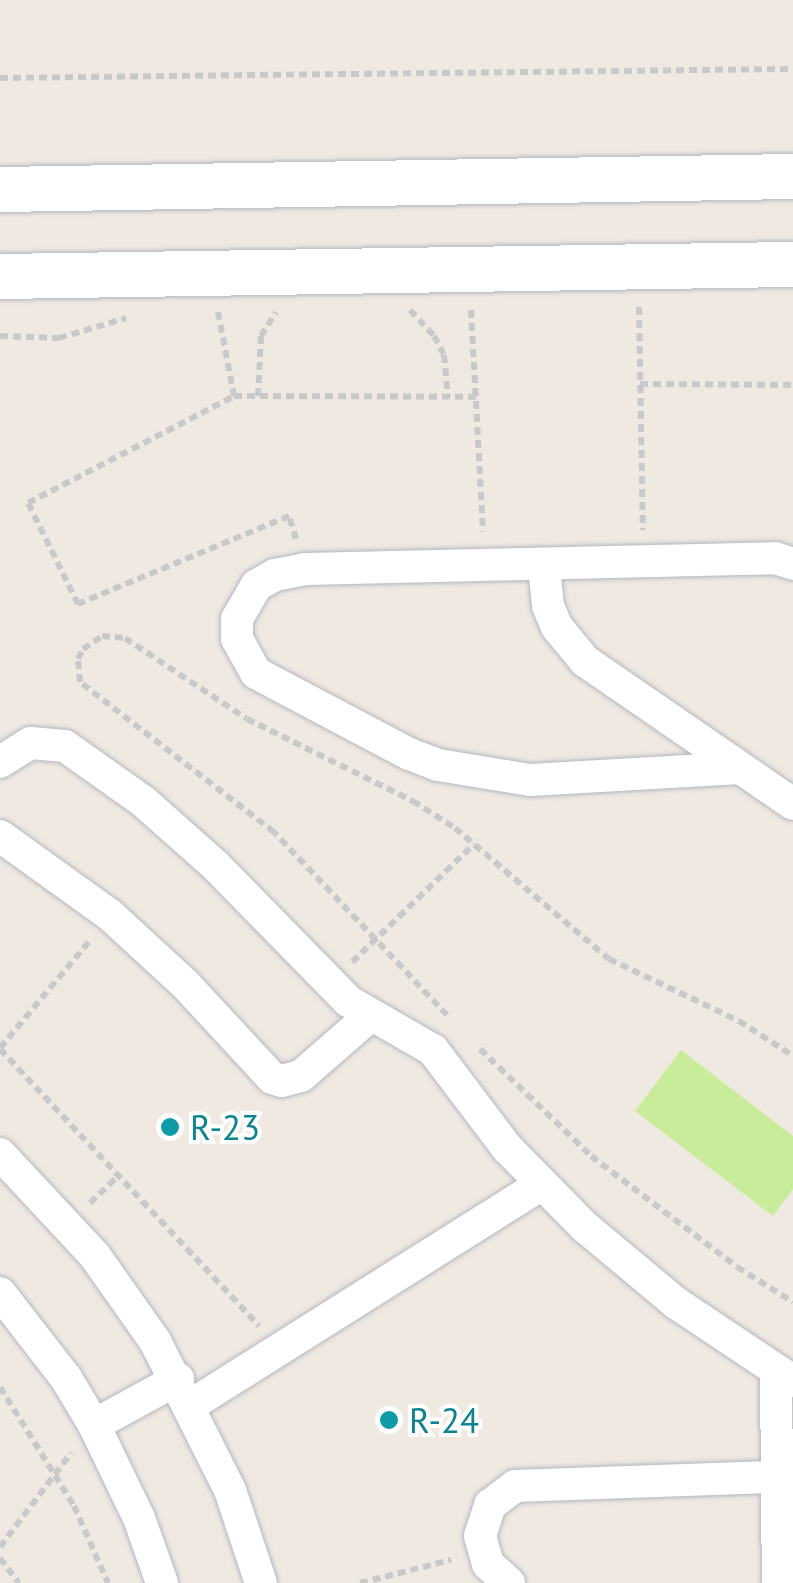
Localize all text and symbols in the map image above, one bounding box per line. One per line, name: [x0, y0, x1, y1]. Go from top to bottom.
place label: R-23: [190, 1106, 260, 1148]
marker: R-23: [159, 1116, 181, 1138]
place label: R-24: [409, 1399, 479, 1441]
marker: R-24: [378, 1409, 400, 1431]

